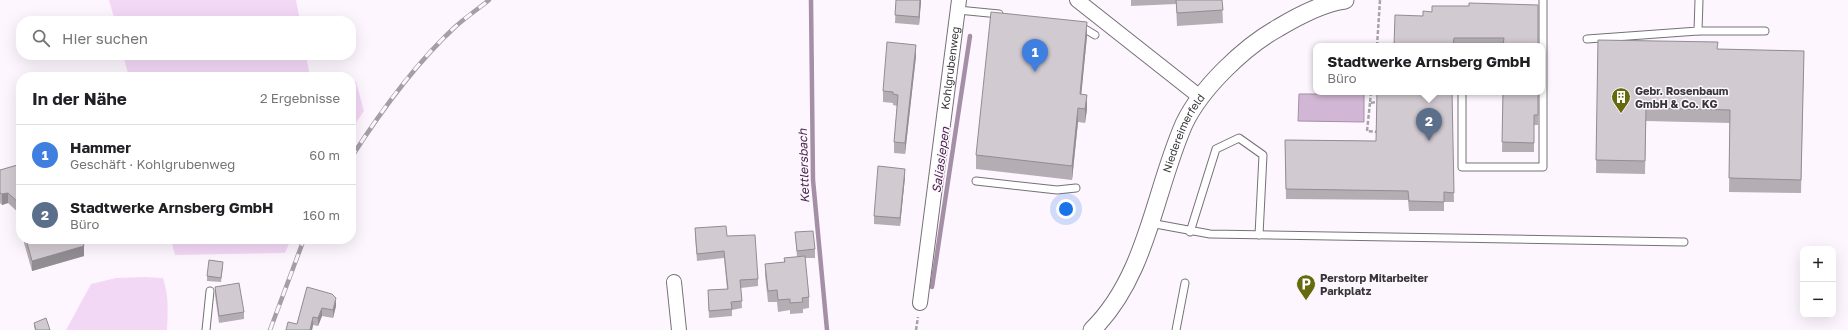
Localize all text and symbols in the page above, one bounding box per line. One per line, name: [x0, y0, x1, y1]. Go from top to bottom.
search box: [16, 16, 356, 60]
street label: Kohlgrubenweg: [938, 26, 962, 110]
icon: search: [30, 27, 52, 49]
text: Hier suchen: [62, 29, 148, 47]
pin: 1: [1022, 39, 1048, 72]
popup: [1313, 43, 1545, 95]
text: Stadtwerke Arnsberg GmbH: [1327, 52, 1531, 70]
text: Büro: [1327, 70, 1357, 86]
place label: Gebr. Rosenbaum GmbH & Co. KG: [1635, 84, 1729, 110]
building icon: Gebr. Rosenbaum GmbH & Co. KG: [1610, 86, 1632, 114]
text: In der Nähe: [32, 88, 127, 109]
text: 2 Ergebnisse: [260, 90, 340, 106]
street label: Niedereimerfeld: [1160, 91, 1207, 174]
pin: 2: [1416, 108, 1442, 141]
water label: Saliasiepen: [928, 125, 953, 194]
water label: Kettlersbach: [795, 128, 812, 203]
text: Hammer: [70, 138, 131, 156]
text: 1: [42, 147, 48, 163]
text: 60 m: [309, 147, 340, 163]
text: Geschäft · Kohlgrubenweg: [70, 156, 235, 172]
text: Stadtwerke Arnsberg GmbH: [70, 198, 273, 216]
your location: [1056, 199, 1076, 219]
text: 2: [41, 207, 49, 223]
text: 160 m: [303, 207, 340, 223]
text: Büro: [70, 216, 99, 232]
map controls: [1800, 246, 1836, 318]
button: +: [1800, 246, 1836, 282]
place label: Perstorp Mitarbeiter Parkplatz: [1320, 271, 1429, 297]
parking icon: Perstorp Mitarbeiter Parkplatz: [1295, 273, 1317, 301]
button: −: [1800, 282, 1836, 318]

